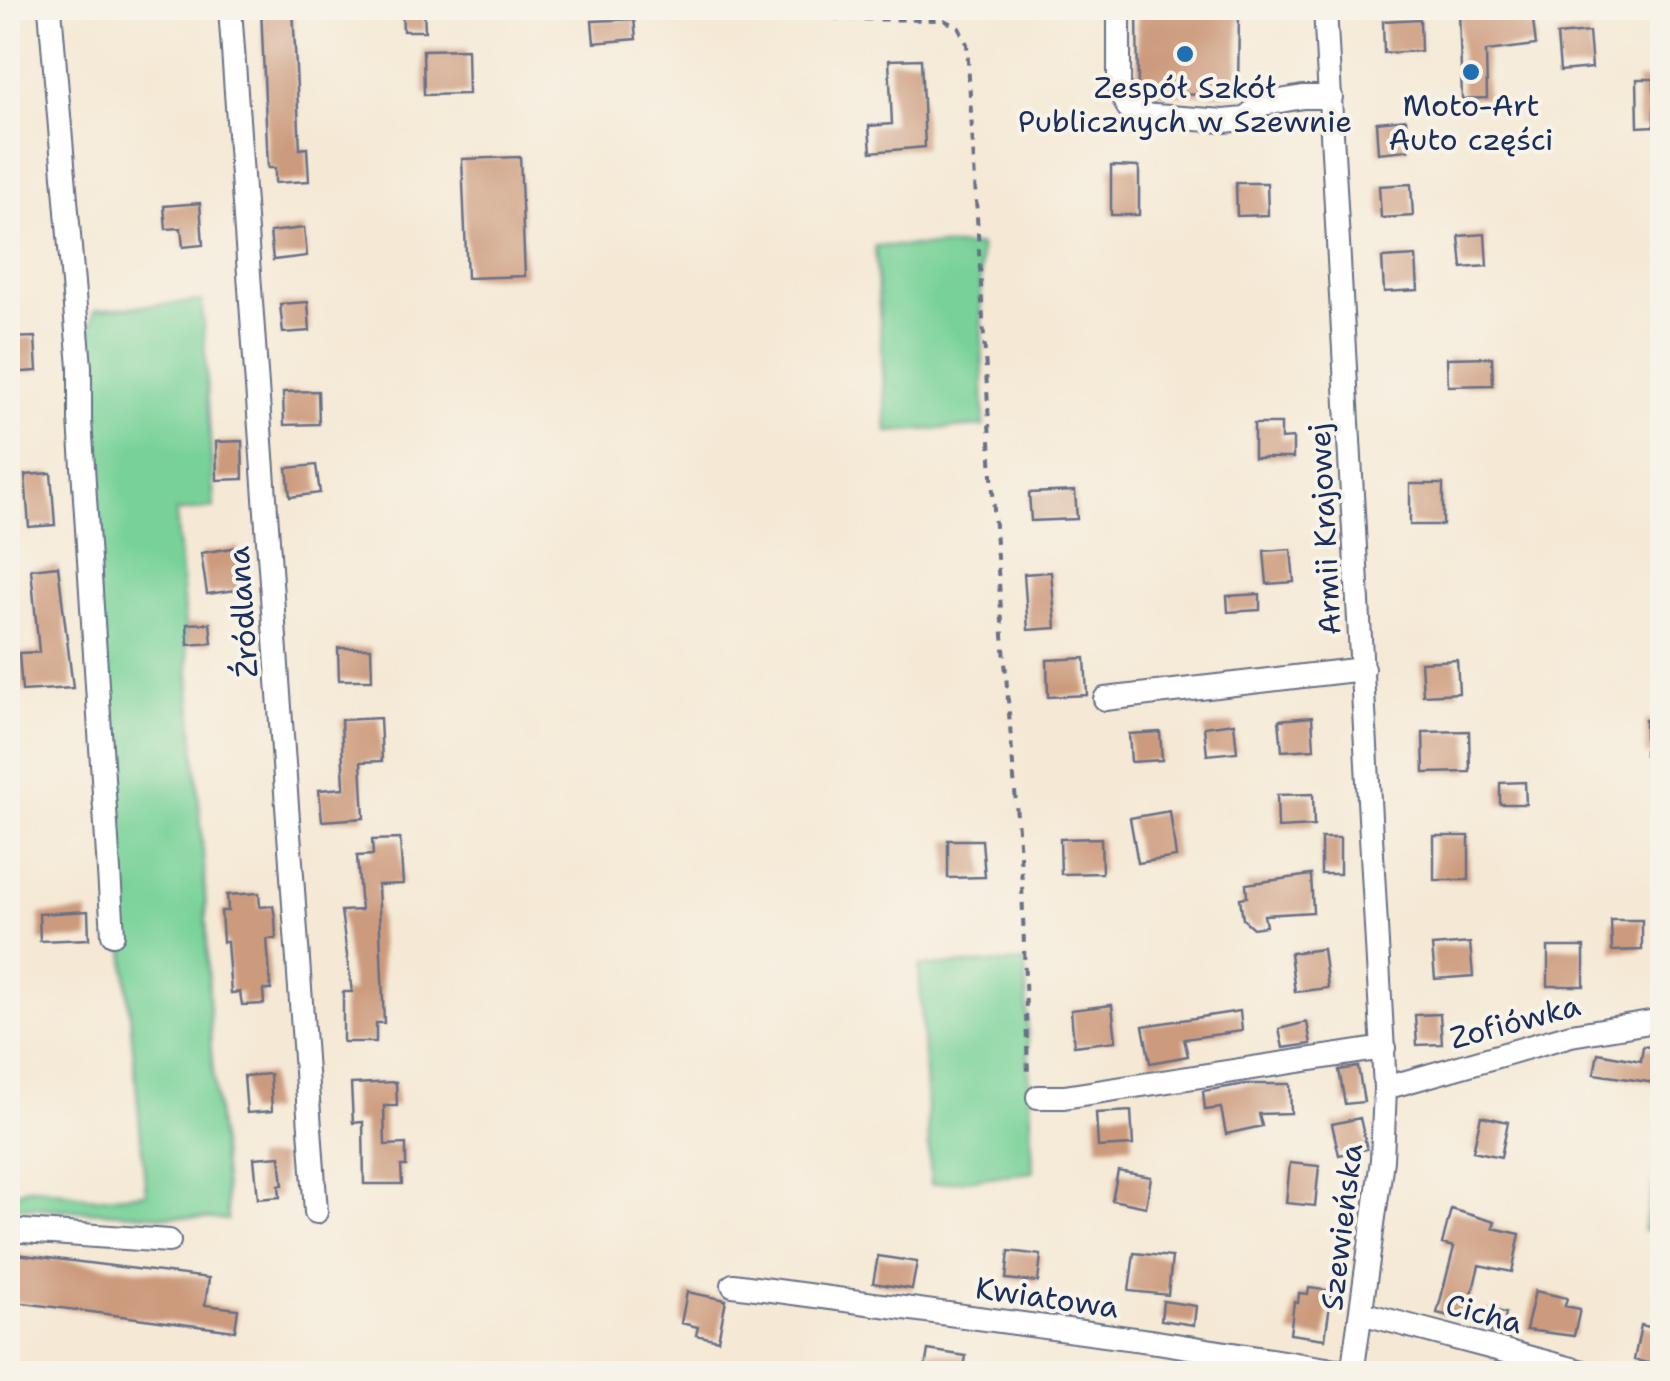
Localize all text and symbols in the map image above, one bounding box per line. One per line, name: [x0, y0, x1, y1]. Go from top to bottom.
marker: Zespół Szkół Publicznych w Szewnie: [1174, 43, 1196, 65]
marker: Moto-Art Auto części: [1460, 61, 1482, 83]
place label: Zespół Szkół Publicznych w Szewnie: [1018, 67, 1352, 142]
place label: Moto-Art Auto części: [1388, 85, 1554, 160]
street label: Armii Krajowej: [1298, 422, 1351, 636]
street label: Źródlana: [217, 545, 268, 679]
street label: Zofiówka: [1445, 984, 1585, 1059]
street label: Szewieńska: [1311, 1141, 1372, 1313]
street label: Kwiatowa: [973, 1267, 1122, 1328]
street label: Cicha: [1441, 1284, 1527, 1343]

